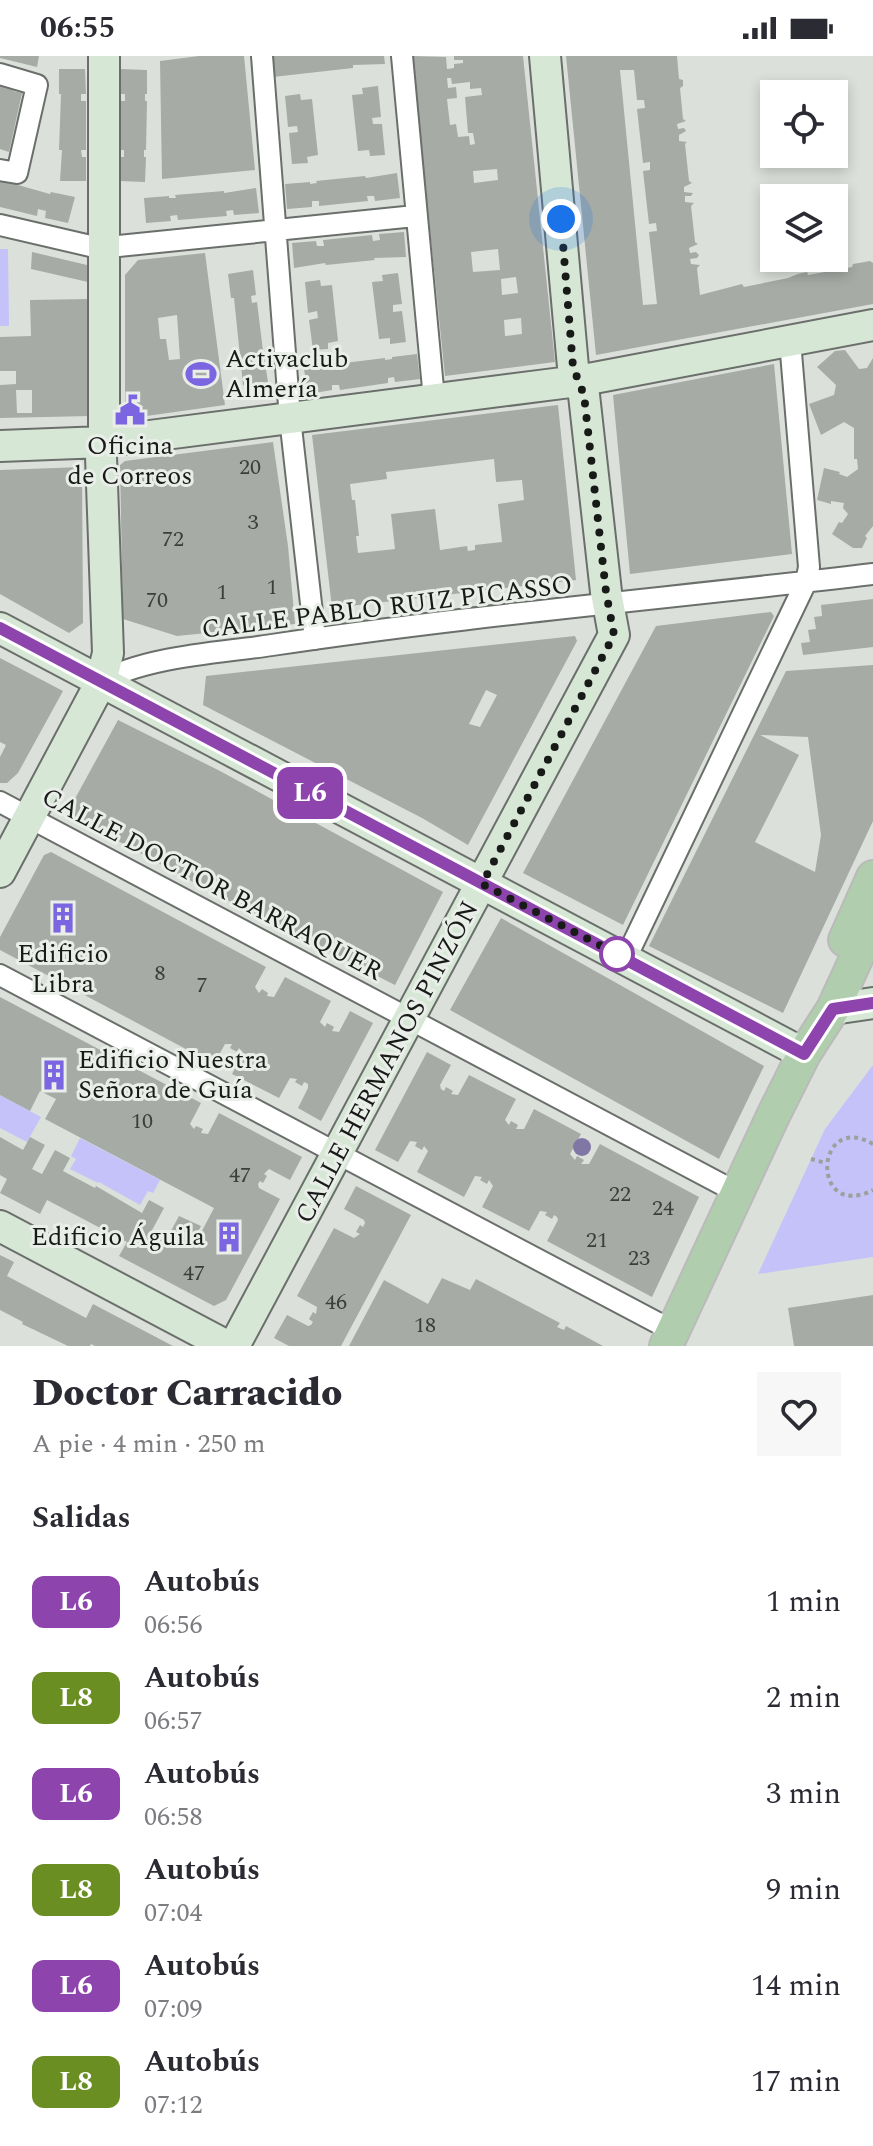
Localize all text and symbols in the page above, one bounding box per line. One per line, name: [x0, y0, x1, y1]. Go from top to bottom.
text: 06:55: [40, 5, 115, 51]
map controls: [760, 80, 848, 272]
button: locate: [760, 80, 848, 168]
button: layers: [760, 184, 848, 272]
your location: [541, 199, 581, 239]
place label: Activaclub Almería: [225, 339, 348, 409]
sports icon: Activaclub Almería: [184, 357, 218, 391]
public building icon: Oficina de Correos: [113, 393, 147, 427]
place label: Oficina de Correos: [67, 426, 193, 496]
house number: 20: [239, 451, 261, 484]
house number: 3: [247, 506, 259, 539]
house number: 72: [162, 523, 184, 556]
street label: CALLE PABLO RUIZ PICASSO: [199, 564, 575, 650]
house number: 1: [266, 571, 278, 604]
house number: 1: [216, 576, 228, 609]
house number: 70: [146, 584, 168, 617]
line badge: L6: [274, 767, 346, 819]
text: L6: [293, 771, 327, 814]
street label: CALLE DOCTOR BARRAQUER: [34, 777, 390, 991]
street label: CALLE HERMANOS PINZÓN: [285, 893, 489, 1231]
building icon: Edificio Libra: [46, 901, 80, 935]
place label: Edificio Libra: [17, 934, 109, 1004]
unlabelled marker: [600, 937, 634, 971]
house number: 8: [154, 957, 166, 990]
house number: 7: [196, 969, 208, 1002]
place label: Edificio Nuestra Señora de Guía: [78, 1040, 268, 1110]
building icon: Edificio Nuestra Señora de Guía: [37, 1058, 71, 1092]
house number: 10: [131, 1105, 153, 1138]
house number: 47: [229, 1159, 251, 1192]
house number: 22: [609, 1178, 631, 1211]
house number: 24: [652, 1192, 674, 1225]
place label: Edificio Águila: [31, 1217, 205, 1257]
building icon: Edificio Águila: [212, 1220, 246, 1254]
house number: 21: [586, 1224, 608, 1257]
house number: 23: [628, 1242, 650, 1275]
house number: 47: [183, 1257, 205, 1290]
house number: 46: [325, 1286, 347, 1319]
house number: 18: [414, 1309, 436, 1342]
text: Doctor Carracido: [32, 1365, 342, 1423]
button: heart: [757, 1372, 841, 1456]
text: A pie · 4 min · 250 m: [32, 1424, 265, 1464]
text: Salidas: [32, 1495, 131, 1541]
text: Autobús: [144, 1559, 260, 1605]
text: 1 min: [766, 1579, 841, 1625]
text: L6: [59, 1580, 93, 1623]
text: 06:56: [144, 1605, 203, 1645]
text: Autobús: [144, 1655, 260, 1701]
text: 2 min: [766, 1675, 841, 1721]
text: L8: [59, 1676, 93, 1719]
text: 06:57: [144, 1701, 203, 1741]
text: Autobús: [144, 1751, 260, 1797]
text: 3 min: [766, 1771, 841, 1817]
text: L6: [59, 1772, 93, 1815]
text: 06:58: [144, 1797, 203, 1837]
text: Autobús: [144, 1847, 260, 1893]
text: 9 min: [766, 1867, 841, 1913]
text: L8: [59, 1868, 93, 1911]
text: 07:04: [144, 1893, 203, 1933]
text: Autobús: [144, 1943, 260, 1989]
text: 14 min: [751, 1963, 841, 2009]
text: L6: [59, 1964, 93, 2007]
text: 07:09: [144, 1989, 203, 2029]
text: Autobús: [144, 2039, 260, 2085]
text: 17 min: [751, 2059, 841, 2105]
text: L8: [59, 2060, 93, 2103]
text: 07:12: [144, 2085, 203, 2125]

